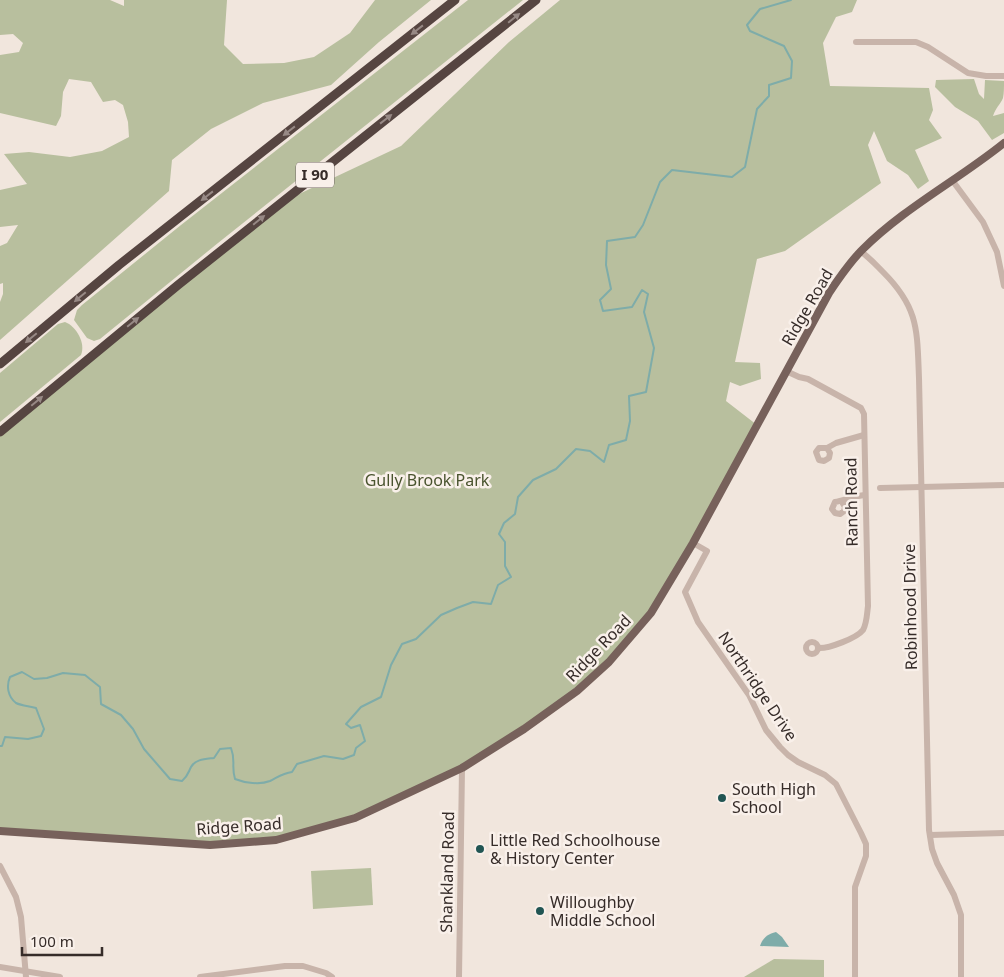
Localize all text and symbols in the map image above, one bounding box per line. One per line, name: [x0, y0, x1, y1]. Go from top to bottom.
one-way arrow: [507, 13, 520, 24]
one-way arrow: [411, 25, 424, 36]
one-way arrow: [379, 113, 392, 124]
one-way arrow: [283, 125, 296, 136]
road number: I 90: [296, 162, 334, 188]
one-way arrow: [201, 190, 214, 201]
one-way arrow: [252, 214, 265, 225]
street label: Ridge Road: [776, 265, 838, 349]
one-way arrow: [75, 291, 87, 303]
one-way arrow: [126, 316, 138, 328]
one-way arrow: [25, 332, 38, 343]
one-way arrow: [31, 396, 44, 407]
street label: Ranch Road: [839, 457, 863, 547]
park label: Gully Brook Park: [365, 469, 490, 491]
street label: Robinhood Drive: [898, 544, 922, 670]
street label: Ridge Road: [560, 610, 636, 686]
street label: Northridge Drive: [713, 627, 803, 745]
place label: South High School: [732, 778, 816, 818]
marker: South High School: [716, 792, 728, 804]
street label: Shankland Road: [435, 811, 459, 933]
street label: Ridge Road: [196, 812, 282, 840]
place label: Little Red Schoolhouse & History Center: [490, 829, 660, 869]
marker: Little Red Schoolhouse & History Center: [474, 843, 486, 855]
place label: Willoughby Middle School: [550, 891, 655, 931]
marker: Willoughby Middle School: [534, 905, 546, 917]
scale bar: [22, 924, 102, 956]
text: 100 m: [30, 931, 74, 951]

